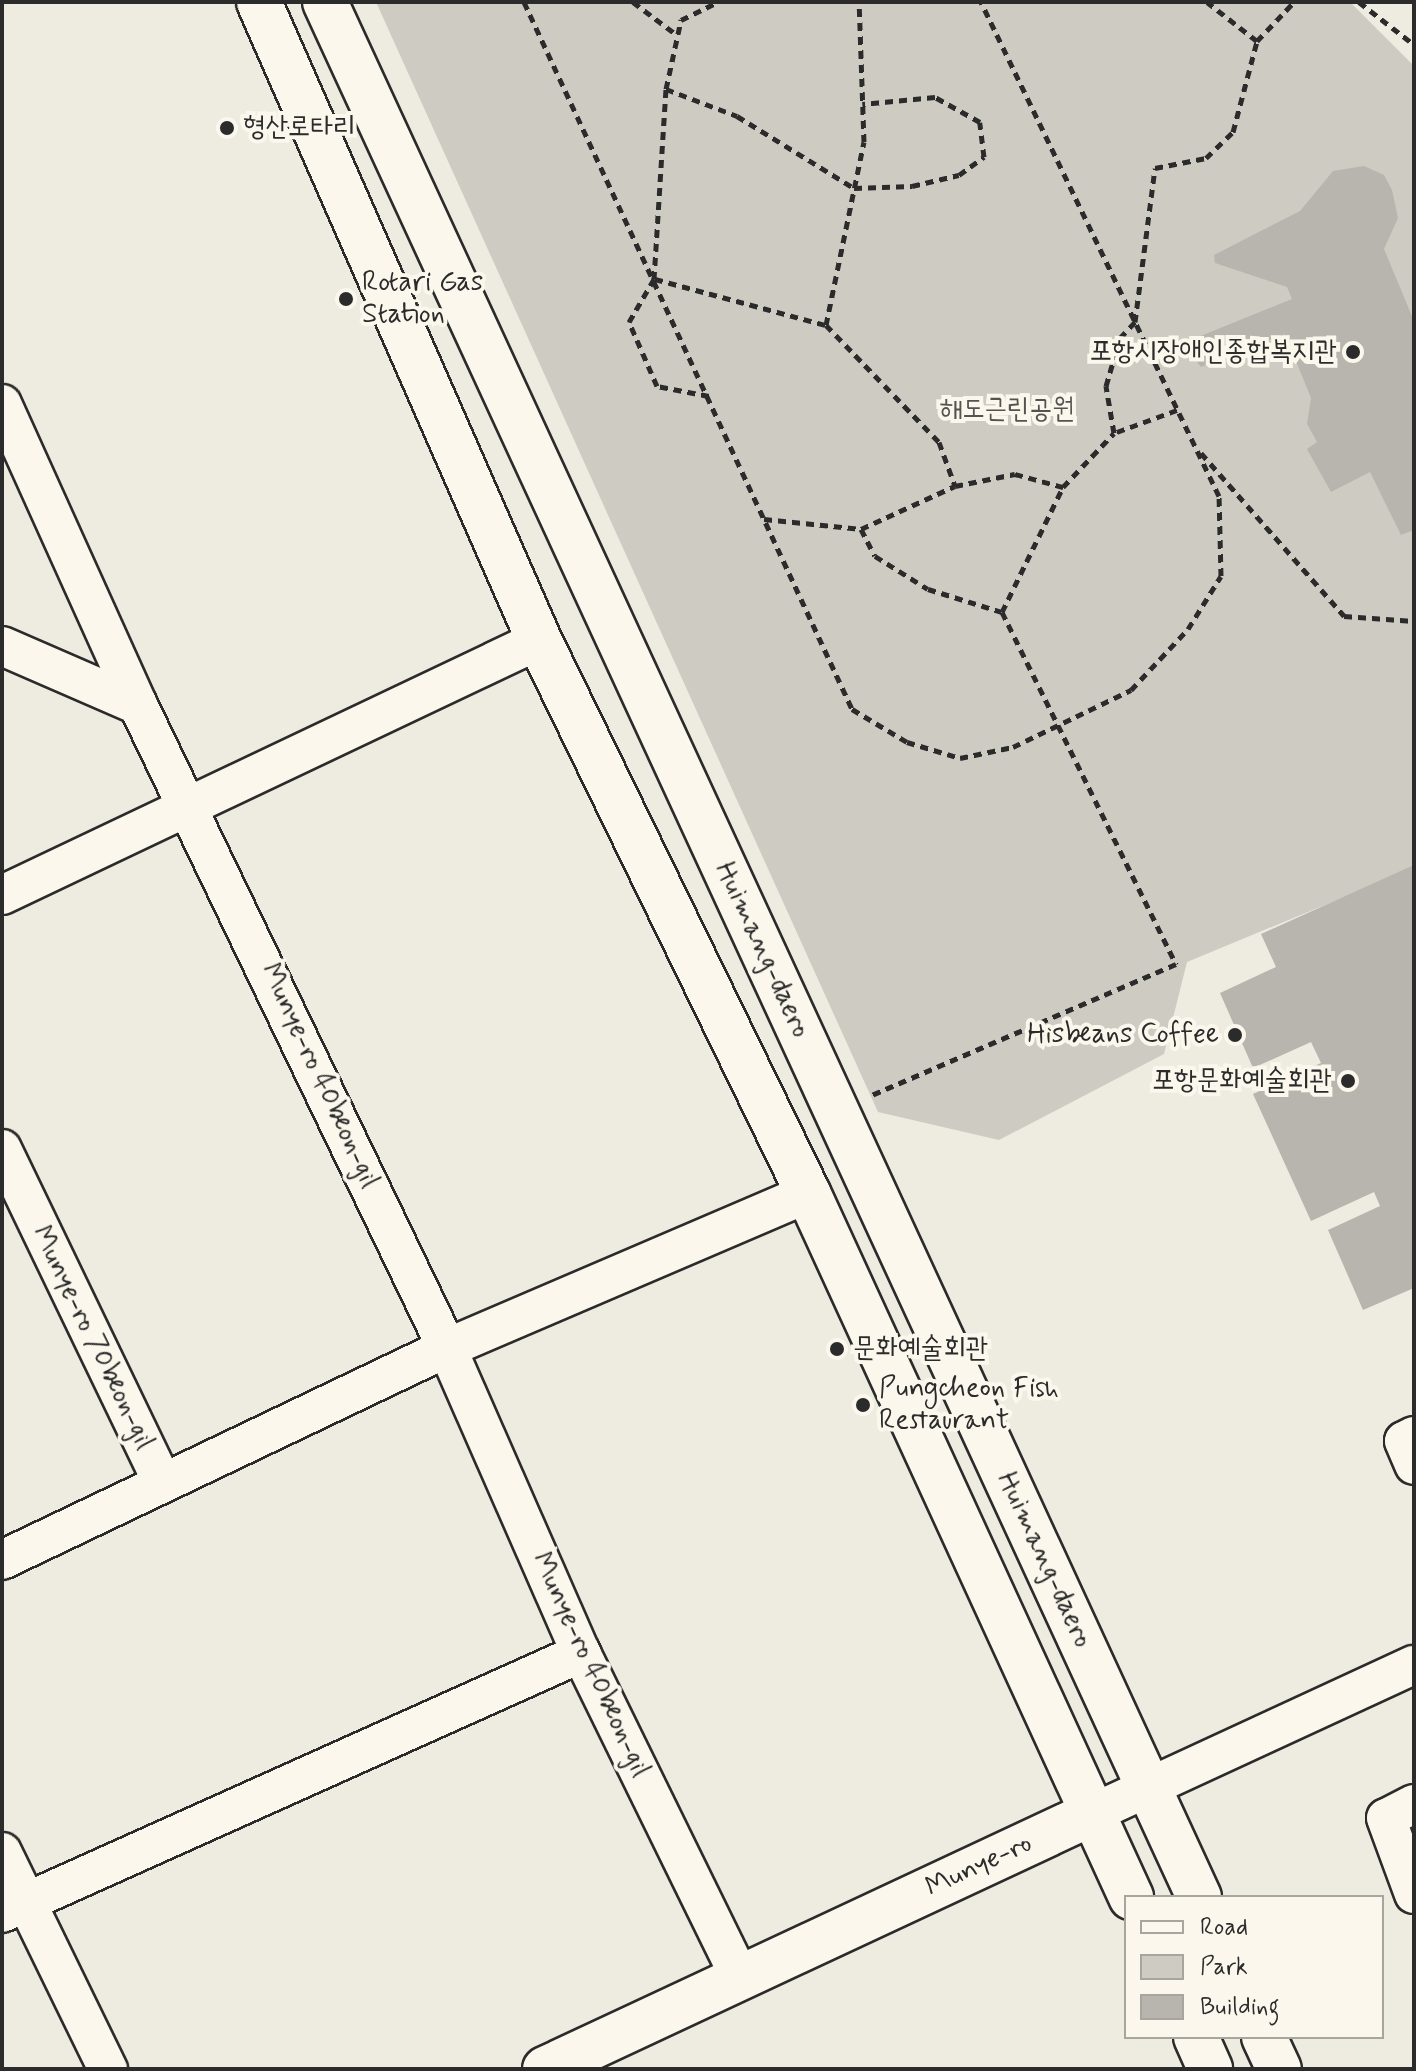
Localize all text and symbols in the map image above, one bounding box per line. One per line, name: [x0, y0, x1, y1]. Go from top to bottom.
place label: 형산로타리: [243, 111, 356, 145]
marker: 형산로타리: [218, 119, 236, 137]
place label: Rotari Gas Station: [362, 266, 483, 332]
marker: Rotari Gas Station: [337, 290, 355, 308]
place label: 포항시장애인종합복지관: [1089, 335, 1337, 369]
marker: 포항시장애인종합복지관: [1344, 343, 1362, 361]
park label: 해도근린공원: [939, 393, 1075, 427]
street label: Huimang-daero: [707, 857, 817, 1043]
street label: Munye-ro 40beon-gil: [252, 958, 386, 1194]
place label: Hisbeans Coffee: [1025, 1018, 1219, 1052]
marker: Hisbeans Coffee: [1226, 1026, 1244, 1044]
place label: 포항문화예술회관: [1152, 1064, 1332, 1098]
marker: 포항문화예술회관: [1339, 1072, 1357, 1090]
street label: Munye-ro 70beon-gil: [23, 1221, 161, 1455]
place label: 문화예술회관: [853, 1332, 988, 1366]
marker: 문화예술회관: [828, 1340, 846, 1358]
place label: Pungcheon Fish Restaurant: [879, 1372, 1057, 1438]
marker: Pungcheon Fish Restaurant: [854, 1396, 872, 1414]
street label: Huimang-daero: [989, 1467, 1099, 1653]
street label: Munye-ro 40beon-gil: [523, 1547, 657, 1783]
street label: Munye-ro: [921, 1827, 1037, 1905]
legend: [1124, 1895, 1384, 2039]
text: Road: [1200, 1912, 1248, 1943]
text: Park: [1200, 1952, 1248, 1983]
text: Building: [1200, 1992, 1280, 2023]

